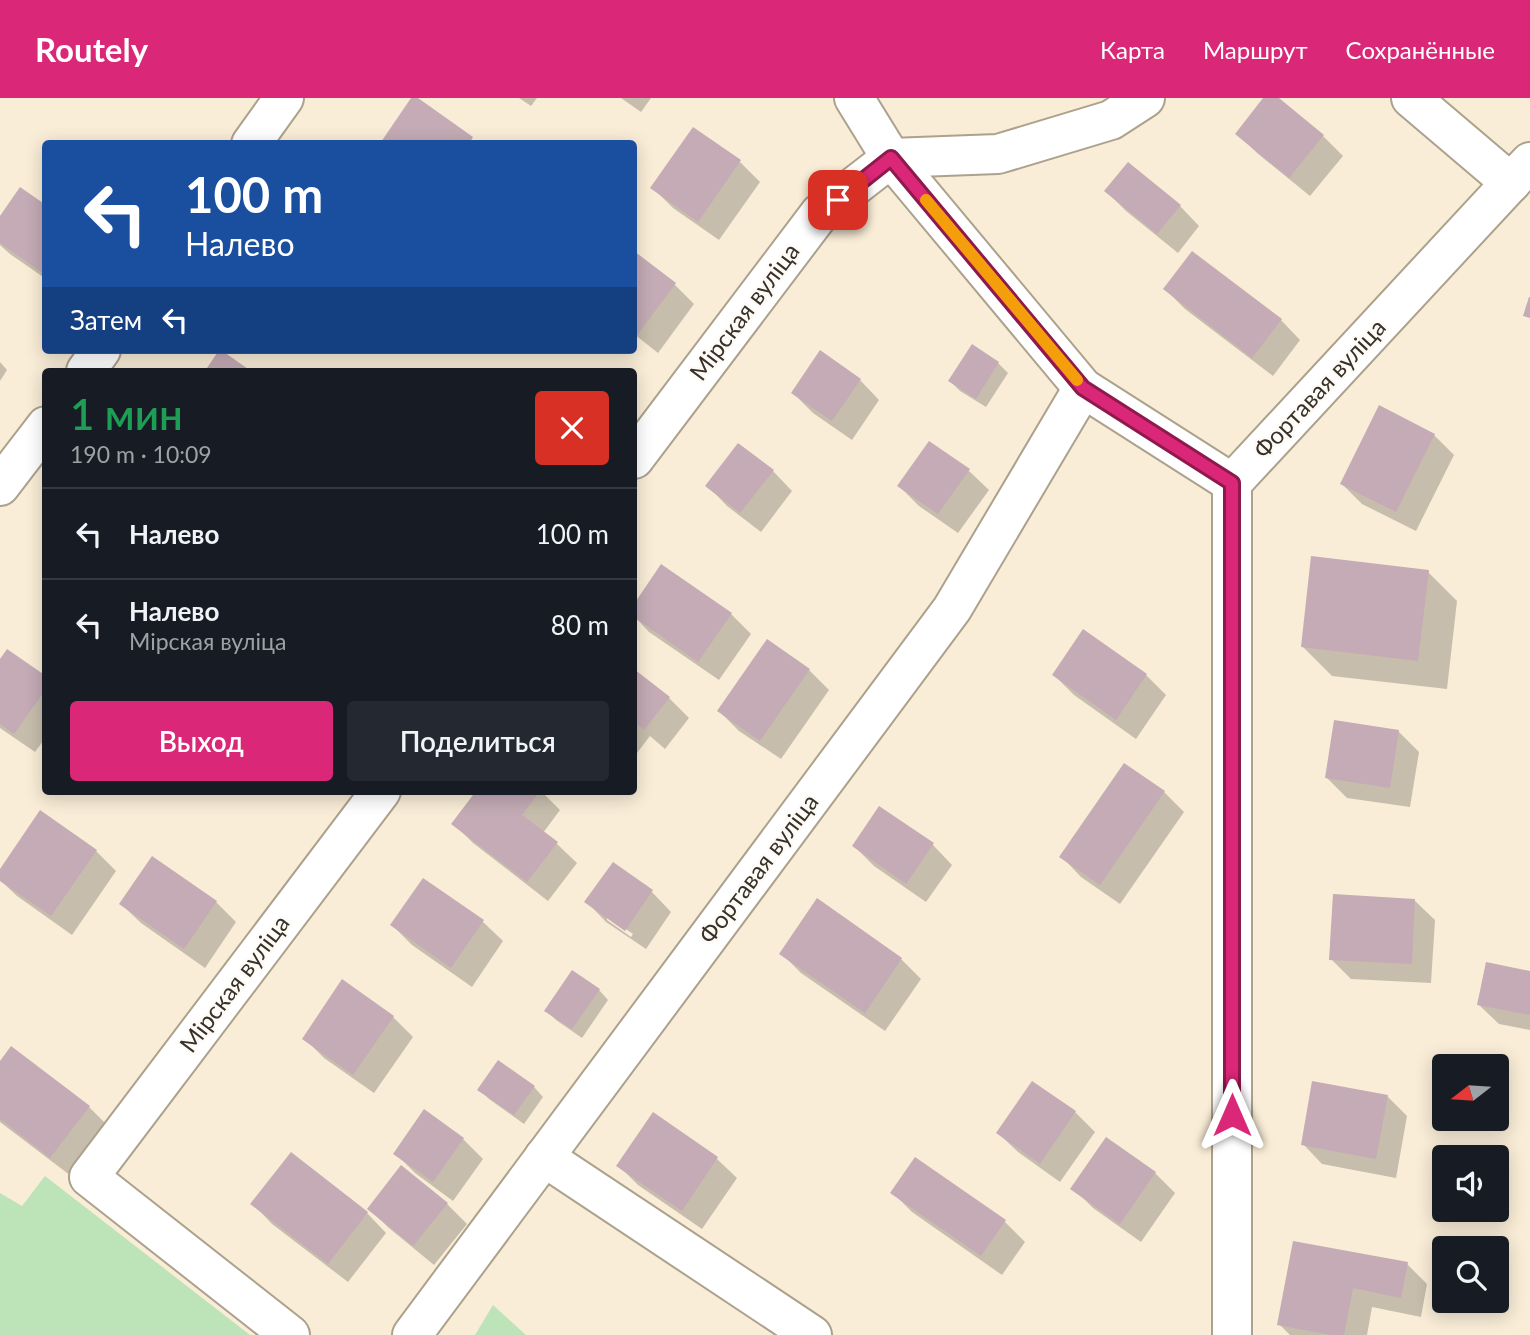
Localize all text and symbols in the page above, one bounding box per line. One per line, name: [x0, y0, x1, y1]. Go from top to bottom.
text: Routely: [35, 29, 148, 69]
text: Карта: [1100, 35, 1165, 64]
text: Маршрут: [1203, 35, 1308, 64]
text: Сохранённые: [1346, 35, 1495, 64]
text: 100 m: [185, 165, 323, 223]
icon: left: [70, 168, 161, 259]
pin: [808, 170, 868, 230]
icon: arrive: [819, 181, 857, 219]
text: Налево: [185, 224, 295, 263]
street label: Мірская вуліца: [683, 237, 805, 385]
icon: left: [156, 301, 194, 339]
text: Затем: [70, 304, 142, 336]
street label: Фортавая вуліца: [1247, 312, 1391, 464]
text: 1 мин: [70, 389, 183, 439]
button: close: [535, 391, 609, 465]
text: 190 m · 10:09: [70, 440, 212, 468]
icon: left: [70, 515, 108, 553]
text: Налево: [129, 518, 219, 550]
text: 100 m: [536, 518, 609, 550]
text: Налево: [129, 595, 219, 627]
icon: left: [70, 606, 108, 644]
text: 80 m: [551, 609, 609, 641]
text: Мірская вуліца: [129, 627, 286, 655]
button: Выход: [70, 701, 333, 781]
button: Поделиться: [347, 701, 609, 781]
street label: Фортавая вуліца: [692, 787, 824, 949]
street label: Мірская вуліца: [173, 909, 295, 1057]
north arrow: [1432, 1054, 1508, 1130]
map controls: [1432, 1054, 1509, 1313]
position arrow: [1195, 1078, 1269, 1152]
button: sound: [1432, 1145, 1509, 1222]
button: search: [1432, 1236, 1509, 1313]

